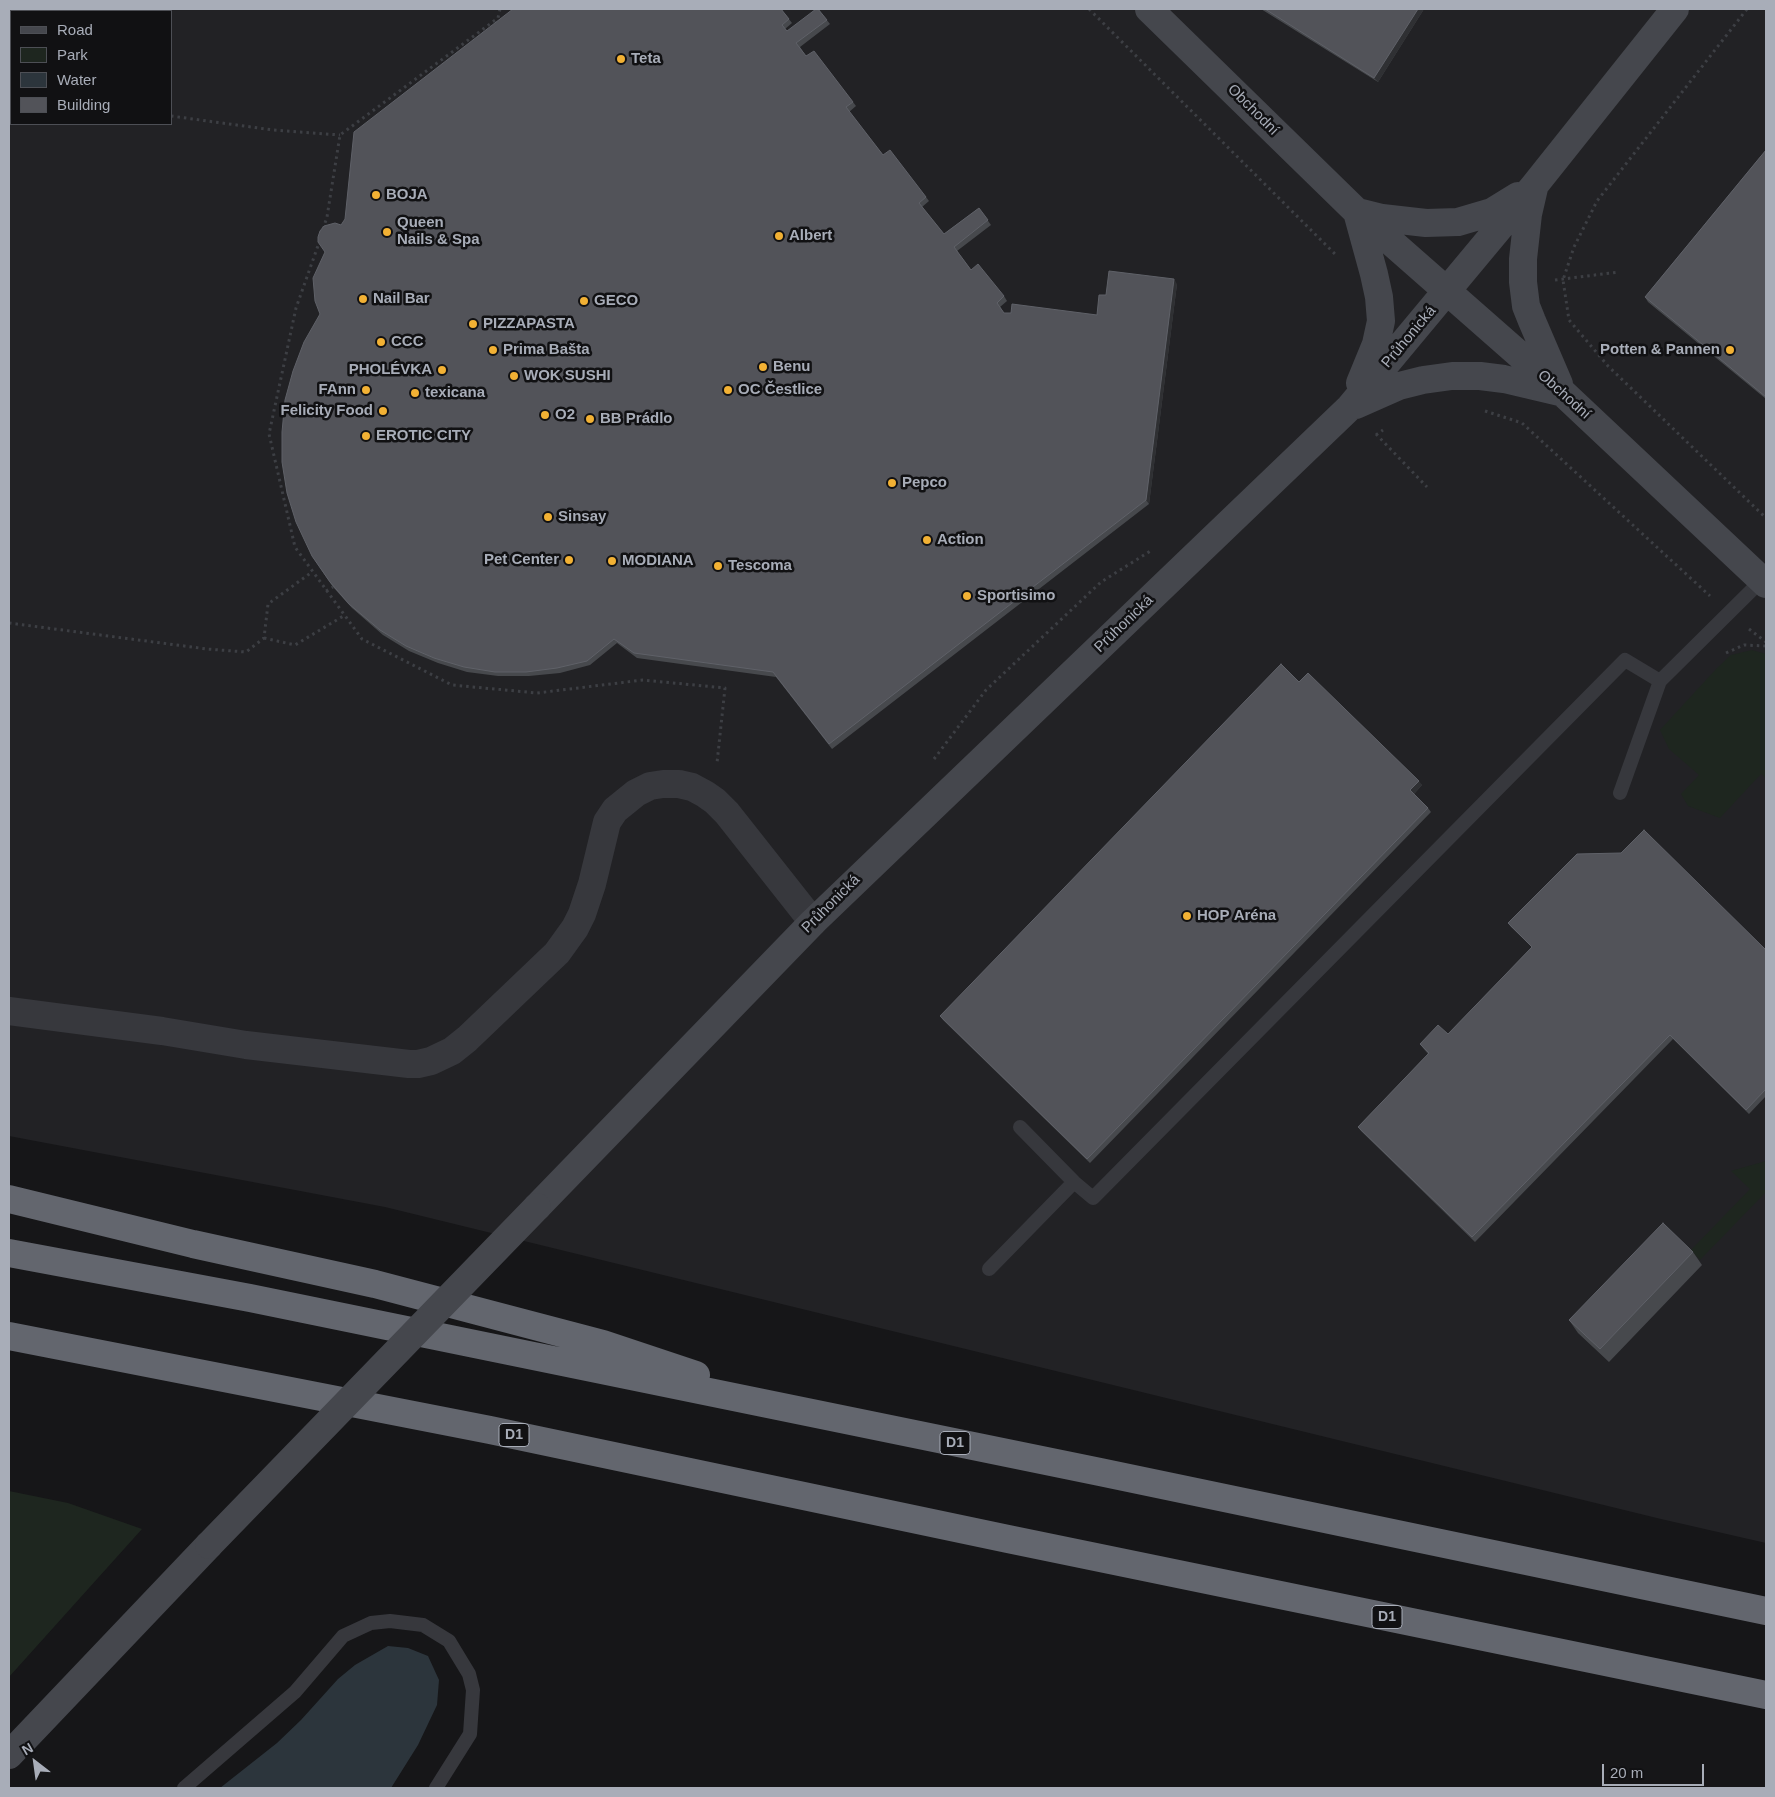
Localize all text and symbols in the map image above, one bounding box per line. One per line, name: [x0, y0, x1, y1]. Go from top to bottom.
legend: [10, 10, 172, 125]
text: Road: [57, 21, 93, 38]
text: Park: [57, 46, 88, 63]
place label: Teta: [631, 50, 661, 68]
marker: Teta: [615, 53, 627, 65]
text: Water: [57, 71, 96, 88]
street label: Obchodní: [1224, 81, 1282, 139]
text: Building: [57, 96, 110, 113]
place label: BOJA: [386, 186, 428, 204]
marker: BOJA: [370, 189, 382, 201]
place label: Queen Nails & Spa: [397, 214, 480, 249]
marker: Queen Nails & Spa: [381, 226, 393, 238]
place label: Albert: [789, 227, 832, 245]
marker: Albert: [773, 230, 785, 242]
place label: Nail Bar: [373, 290, 430, 308]
place label: GECO: [594, 292, 638, 310]
marker: Nail Bar: [357, 293, 369, 305]
marker: GECO: [578, 295, 590, 307]
street label: Průhonická: [1378, 302, 1440, 372]
place label: PIZZAPASTA: [483, 315, 575, 333]
marker: PIZZAPASTA: [467, 318, 479, 330]
place label: CCC: [391, 333, 423, 351]
marker: CCC: [375, 336, 387, 348]
place label: Prima Bašta: [503, 341, 590, 359]
place label: Potten & Pannen: [1600, 341, 1720, 359]
marker: Prima Bašta: [487, 344, 499, 356]
marker: Potten & Pannen: [1724, 344, 1736, 356]
place label: Benu: [773, 358, 810, 376]
place label: PHOLÉVKA: [349, 361, 432, 379]
marker: Benu: [757, 361, 769, 373]
marker: PHOLÉVKA: [436, 364, 448, 376]
place label: WOK SUSHI: [524, 367, 611, 385]
street label: Obchodní: [1534, 367, 1594, 423]
marker: WOK SUSHI: [508, 370, 520, 382]
place label: FAnn: [319, 381, 356, 399]
place label: OC Čestlice: [738, 381, 822, 399]
marker: FAnn: [360, 384, 372, 396]
place label: texicana: [425, 384, 485, 402]
marker: OC Čestlice: [722, 384, 734, 396]
marker: texicana: [409, 387, 421, 399]
place label: Felicity Food: [280, 402, 373, 420]
marker: Felicity Food: [377, 405, 389, 417]
place label: O2: [555, 406, 575, 424]
marker: O2: [539, 409, 551, 421]
place label: BB Prádlo: [600, 410, 673, 428]
marker: BB Prádlo: [584, 413, 596, 425]
place label: EROTIC CITY: [376, 427, 471, 445]
marker: EROTIC CITY: [360, 430, 372, 442]
place label: Pepco: [902, 474, 947, 492]
marker: Pepco: [886, 477, 898, 489]
place label: Sinsay: [558, 508, 606, 526]
marker: Sinsay: [542, 511, 554, 523]
place label: Action: [937, 531, 984, 549]
marker: Action: [921, 534, 933, 546]
place label: Pet Center: [484, 551, 559, 569]
place label: MODIANA: [622, 552, 694, 570]
marker: Pet Center: [563, 554, 575, 566]
marker: MODIANA: [606, 555, 618, 567]
place label: Tescoma: [728, 557, 792, 575]
marker: Tescoma: [712, 560, 724, 572]
place label: Sportisimo: [977, 587, 1055, 605]
marker: Sportisimo: [961, 590, 973, 602]
street label: Průhonická: [1091, 591, 1157, 657]
street label: Průhonická: [798, 871, 864, 937]
place label: HOP Aréna: [1197, 907, 1276, 925]
marker: HOP Aréna: [1181, 910, 1193, 922]
road number: D1: [499, 1424, 529, 1446]
road number: D1: [940, 1432, 970, 1455]
road number: D1: [1372, 1605, 1402, 1628]
north arrow: [10, 1737, 60, 1787]
text: N: [19, 1740, 36, 1758]
scale bar: [1605, 1754, 1708, 1786]
text: 20 m: [1610, 1764, 1643, 1781]

